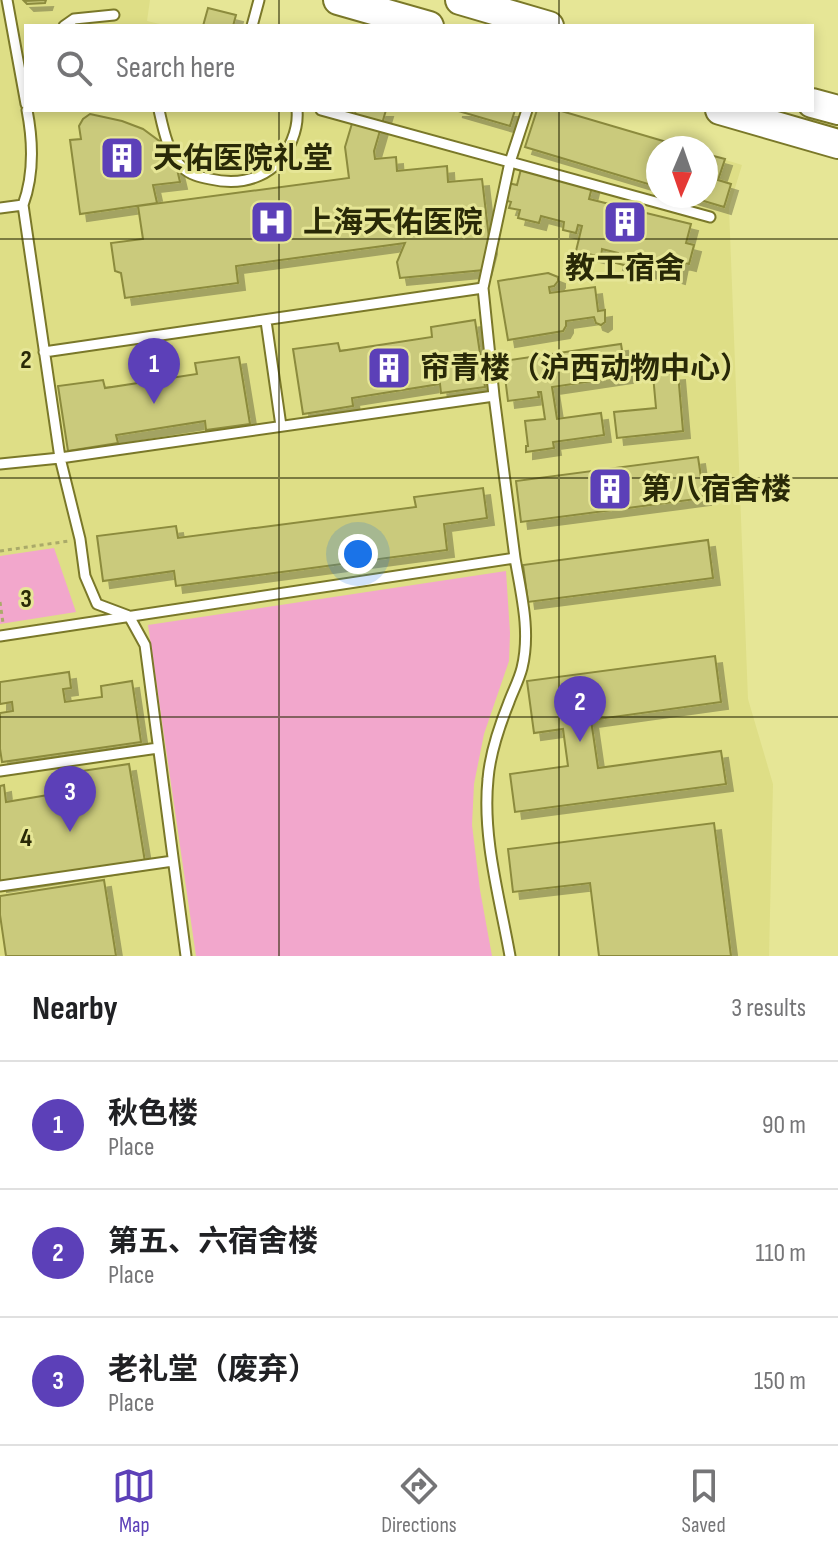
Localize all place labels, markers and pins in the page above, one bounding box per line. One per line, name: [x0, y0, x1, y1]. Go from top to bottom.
building icon: 天佑医院礼堂: [98, 134, 146, 182]
place label: 天佑医院礼堂: [153, 141, 333, 177]
hospital icon: 上海天佑医院: [248, 198, 296, 246]
building icon: 教工宿舍: [601, 198, 649, 246]
place label: 上海天佑医院: [303, 205, 483, 241]
place label: 教工宿舍: [565, 251, 685, 287]
pin: 1: [128, 338, 180, 404]
building icon: 帘青楼（沪西动物中心）: [365, 344, 413, 392]
place label: 帘青楼（沪西动物中心）: [420, 351, 750, 387]
building icon: 第八宿舍楼: [586, 465, 634, 513]
place label: 第八宿舍楼: [641, 472, 791, 508]
pin: 2: [554, 676, 606, 742]
pin: 3: [44, 766, 96, 832]

